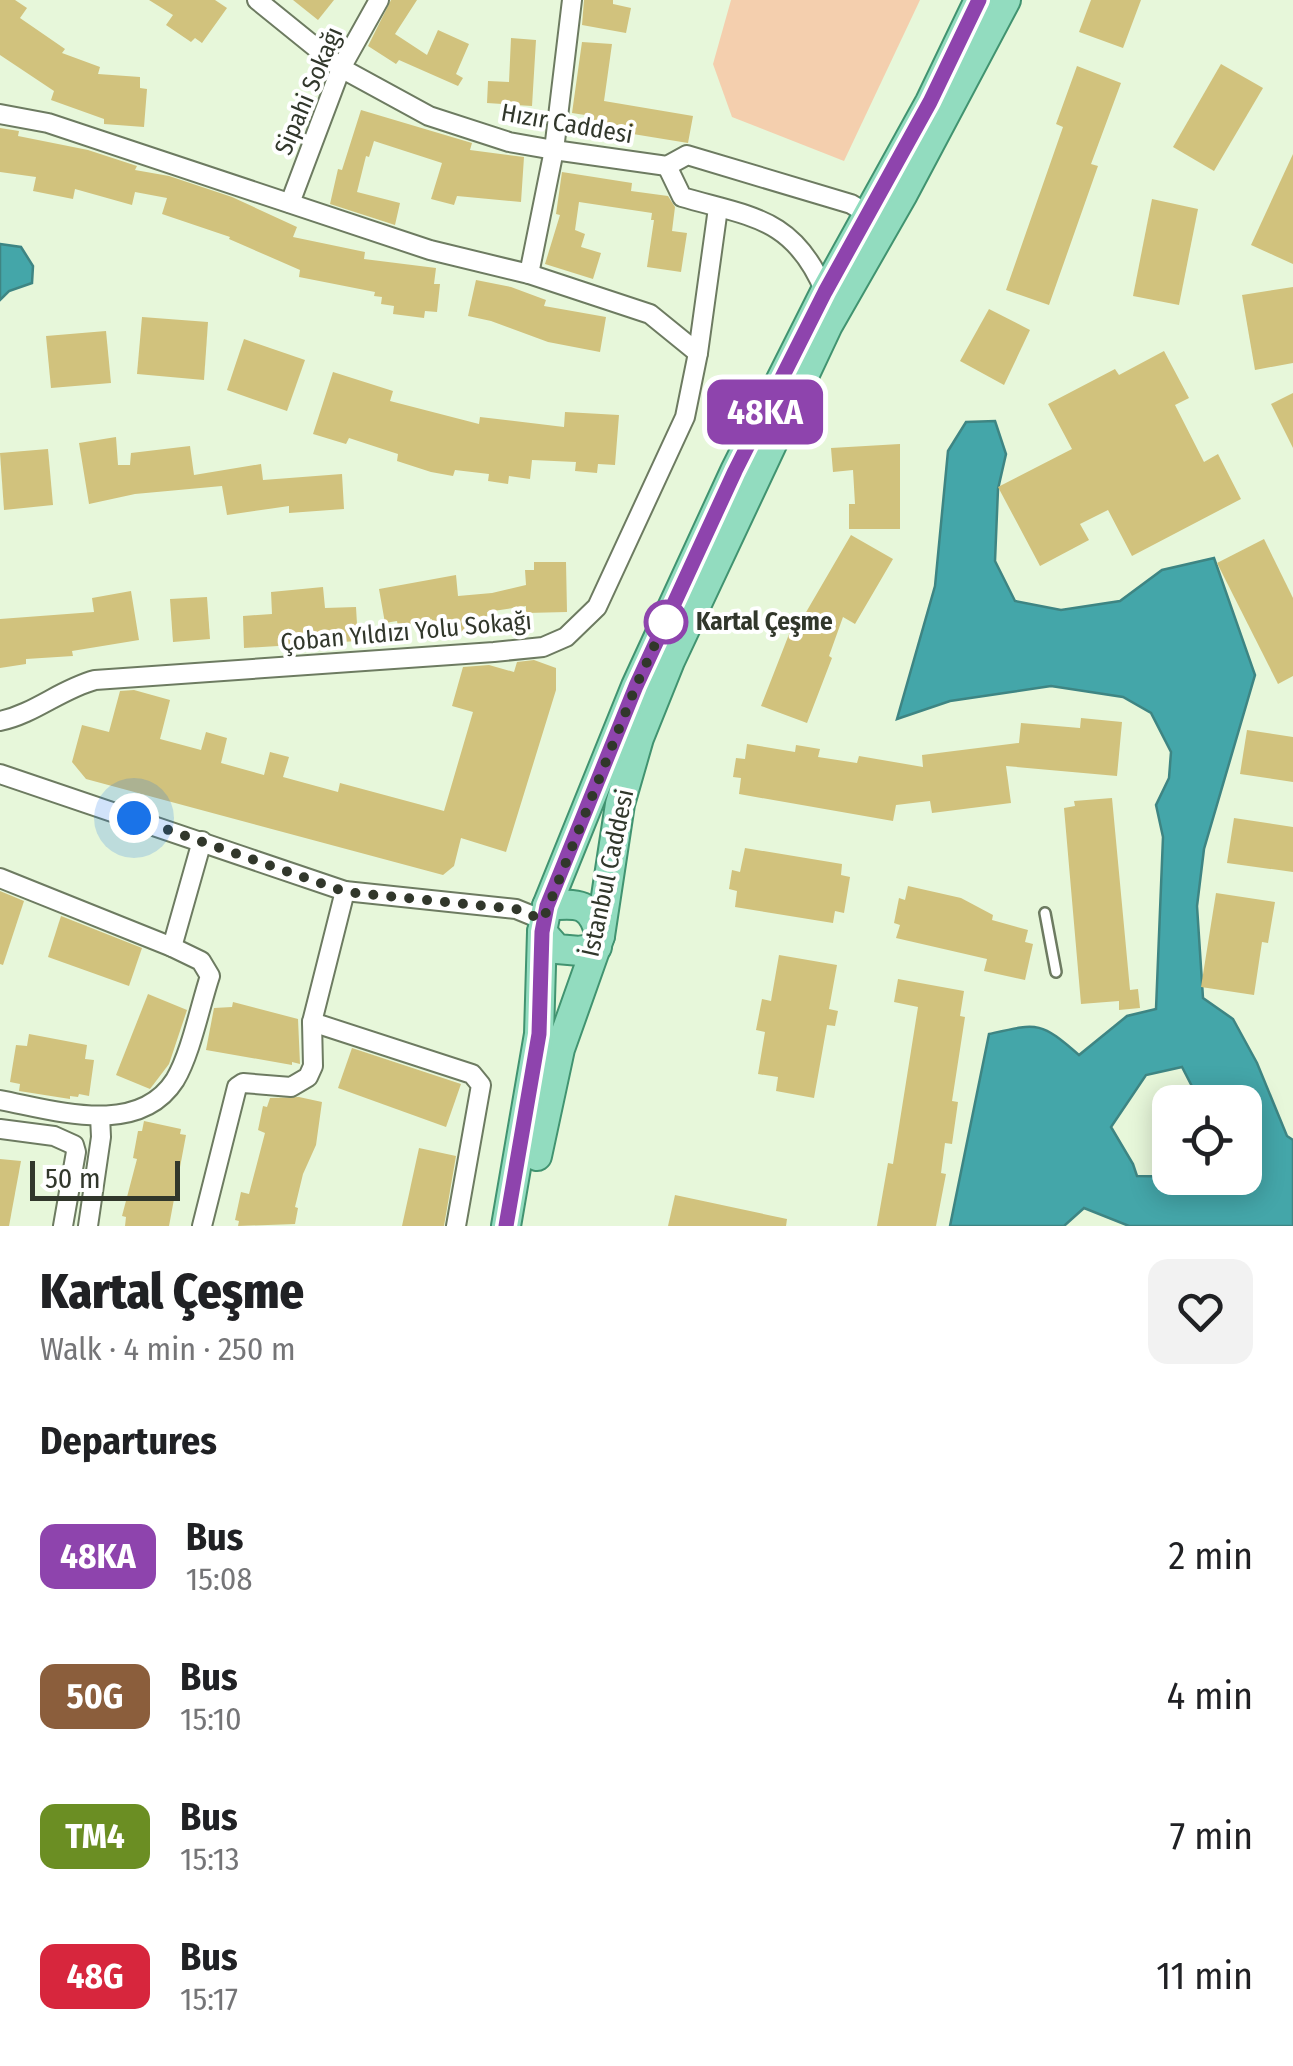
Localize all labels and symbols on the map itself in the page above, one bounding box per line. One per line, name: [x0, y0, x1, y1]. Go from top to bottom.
street label: Sipahi Sokağı: [269, 22, 349, 160]
street label: Hızır Caddesi: [499, 98, 635, 150]
line badge: 48KA: [695, 380, 835, 444]
marker: Kartal Çeşme: [645, 601, 687, 643]
street label: Çoban Yıldızı Yolu Sokağı: [279, 606, 533, 658]
place label: Kartal Çeşme: [696, 607, 833, 637]
street label: İstanbul Caddesi: [575, 786, 640, 959]
your location: [109, 793, 159, 843]
scale bar: [30, 1156, 180, 1200]

